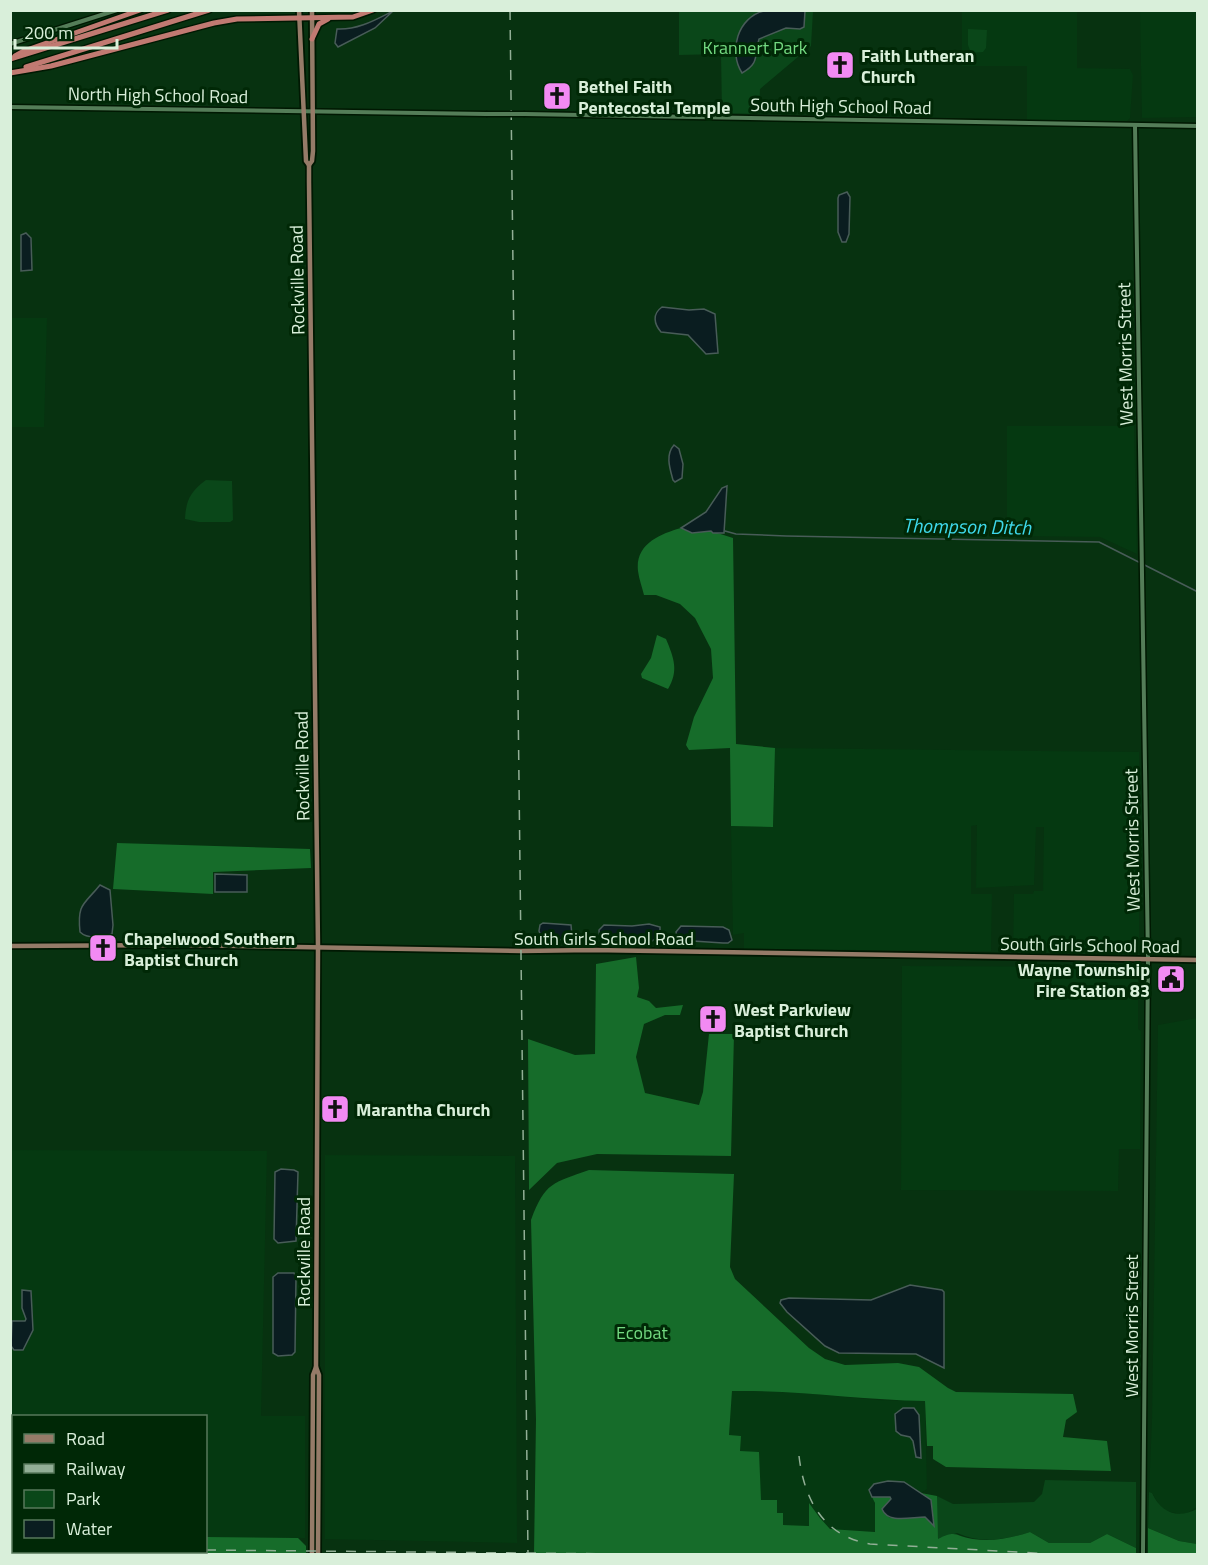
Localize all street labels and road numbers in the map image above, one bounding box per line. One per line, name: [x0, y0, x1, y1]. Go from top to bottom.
street label: North High School Road: [68, 80, 248, 110]
street label: South High School Road: [750, 91, 932, 121]
street label: Rockville Road: [283, 225, 311, 335]
street label: West Morris Street: [1110, 282, 1140, 426]
street label: Rockville Road: [288, 711, 316, 821]
street label: West Morris Street: [1117, 768, 1147, 912]
street label: South Girls School Road: [514, 925, 694, 952]
street label: South Girls School Road: [1000, 930, 1180, 960]
street label: Rockville Road: [290, 1197, 317, 1307]
street label: West Morris Street: [1118, 1254, 1145, 1398]

